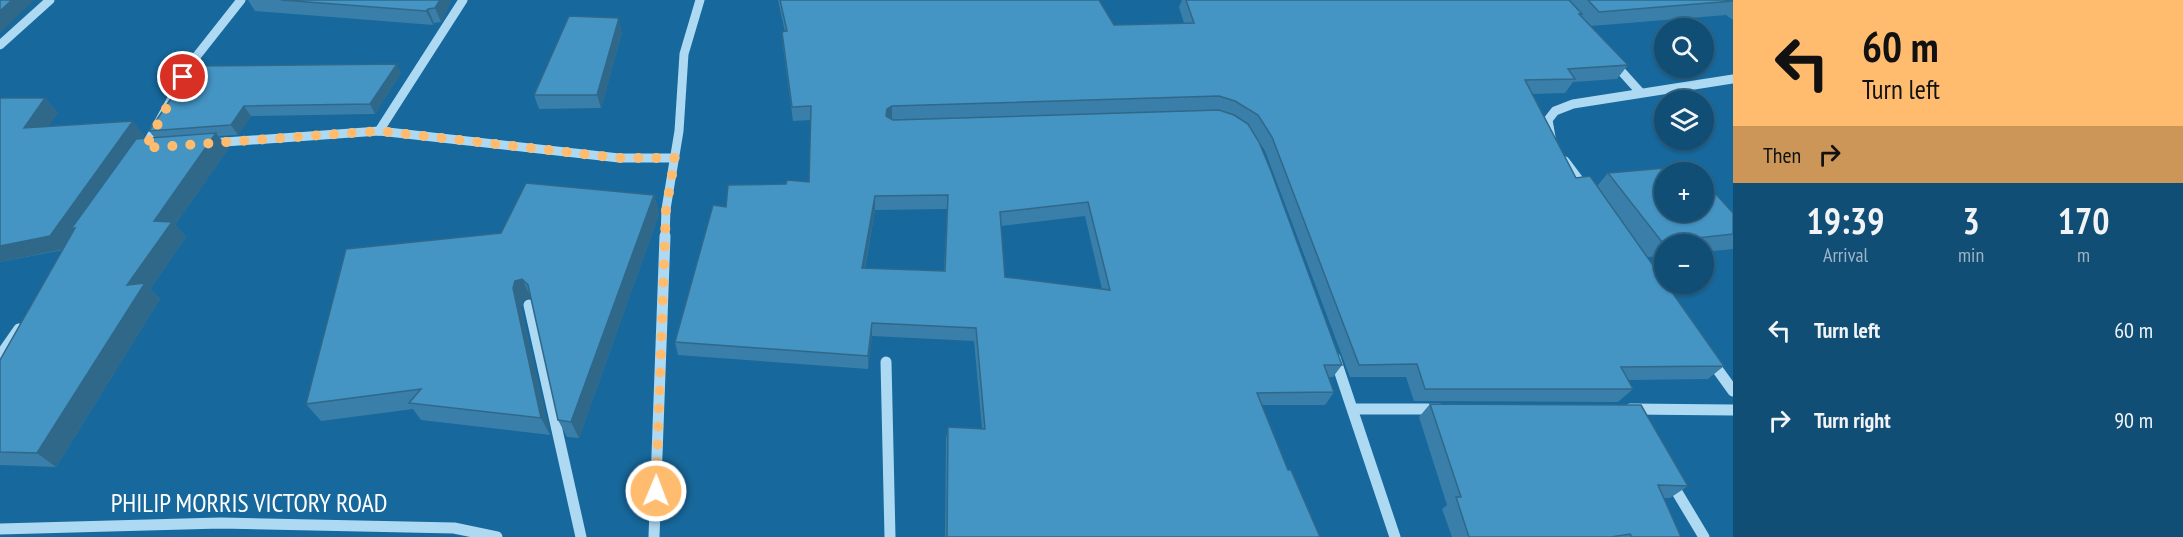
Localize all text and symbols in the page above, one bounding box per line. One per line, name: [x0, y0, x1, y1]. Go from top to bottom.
map controls: [1654, 18, 1714, 294]
button: search: [1654, 18, 1714, 78]
text: 60 m: [1862, 19, 1939, 74]
icon: left: [1763, 24, 1841, 102]
pin: [157, 51, 208, 102]
icon: arrive: [166, 60, 199, 93]
text: Turn left: [1862, 72, 1940, 106]
button: layers: [1654, 90, 1714, 150]
icon: right: [1813, 138, 1846, 171]
text: Then: [1763, 141, 1801, 169]
button: +: [1654, 162, 1714, 222]
text: 19:39: [1807, 197, 1884, 244]
text: 3: [1962, 197, 1980, 244]
text: 170: [2058, 197, 2109, 244]
button: −: [1654, 234, 1714, 294]
text: Arrival: [1823, 242, 1868, 268]
text: min: [1958, 242, 1984, 268]
text: m: [2077, 242, 2090, 268]
icon: left: [1763, 314, 1796, 347]
text: Turn left: [1814, 316, 1880, 344]
text: 60 m: [2114, 316, 2153, 344]
icon: right: [1763, 404, 1796, 437]
text: Turn right: [1814, 406, 1891, 434]
text: 90 m: [2114, 406, 2153, 434]
position arrow: [624, 459, 688, 523]
street label: PHILIP MORRIS VICTORY ROAD: [111, 486, 387, 519]

